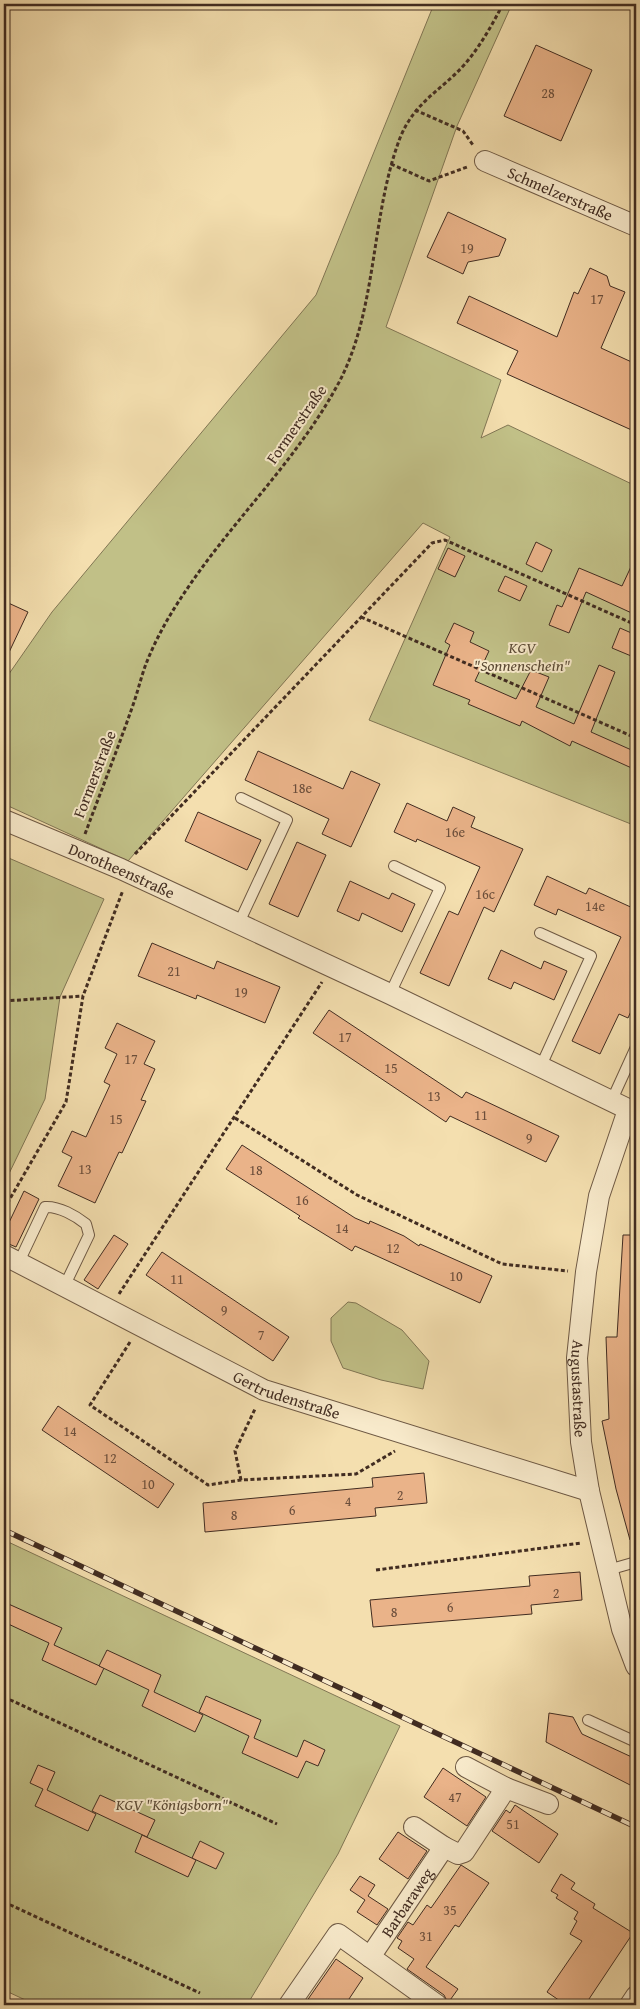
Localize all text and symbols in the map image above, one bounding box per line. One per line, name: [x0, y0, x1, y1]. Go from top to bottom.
house number: 28: [541, 83, 555, 103]
street label: Schmelzerstraße: [504, 160, 617, 227]
house number: 19: [460, 238, 474, 258]
house number: 17: [590, 289, 604, 309]
street label: Formerstraße: [260, 379, 332, 469]
park label: KGV "Sonnenschein": [474, 635, 571, 677]
street label: Formerstraße: [66, 727, 122, 821]
house number: 18e: [292, 778, 312, 798]
house number: 16e: [445, 822, 465, 842]
street label: Dorotheenstraße: [65, 836, 179, 904]
house number: 16c: [475, 884, 495, 904]
house number: 14e: [585, 896, 605, 916]
house number: 21: [167, 961, 181, 981]
house number: 19: [234, 982, 248, 1002]
house number: 17: [338, 1027, 352, 1047]
house number: 17: [124, 1049, 138, 1069]
house number: 15: [384, 1058, 398, 1078]
house number: 13: [427, 1086, 441, 1106]
house number: 11: [474, 1105, 488, 1125]
house number: 15: [109, 1109, 123, 1129]
house number: 9: [526, 1128, 533, 1148]
house number: 13: [78, 1159, 92, 1179]
house number: 18: [249, 1160, 263, 1180]
house number: 16: [295, 1190, 309, 1210]
house number: 14: [335, 1218, 349, 1238]
house number: 12: [386, 1238, 400, 1258]
house number: 10: [449, 1266, 463, 1286]
house number: 11: [170, 1269, 184, 1289]
house number: 9: [221, 1300, 228, 1320]
house number: 7: [258, 1325, 265, 1345]
street label: Augustastraße: [565, 1339, 593, 1438]
street label: Gertrudenstraße: [229, 1364, 343, 1425]
house number: 14: [63, 1421, 77, 1441]
house number: 12: [103, 1448, 117, 1468]
house number: 10: [141, 1474, 155, 1494]
house number: 2: [397, 1485, 403, 1505]
house number: 4: [345, 1491, 352, 1511]
house number: 6: [289, 1500, 296, 1520]
house number: 8: [231, 1505, 238, 1525]
house number: 2: [553, 1583, 559, 1603]
house number: 6: [447, 1597, 454, 1617]
house number: 8: [391, 1602, 398, 1622]
house number: 47: [448, 1787, 462, 1807]
park label: KGV "Königsborn": [115, 1792, 229, 1816]
house number: 51: [506, 1814, 520, 1834]
street label: Barbaraweg: [375, 1863, 439, 1942]
house number: 35: [443, 1900, 457, 1920]
house number: 31: [419, 1926, 433, 1946]

